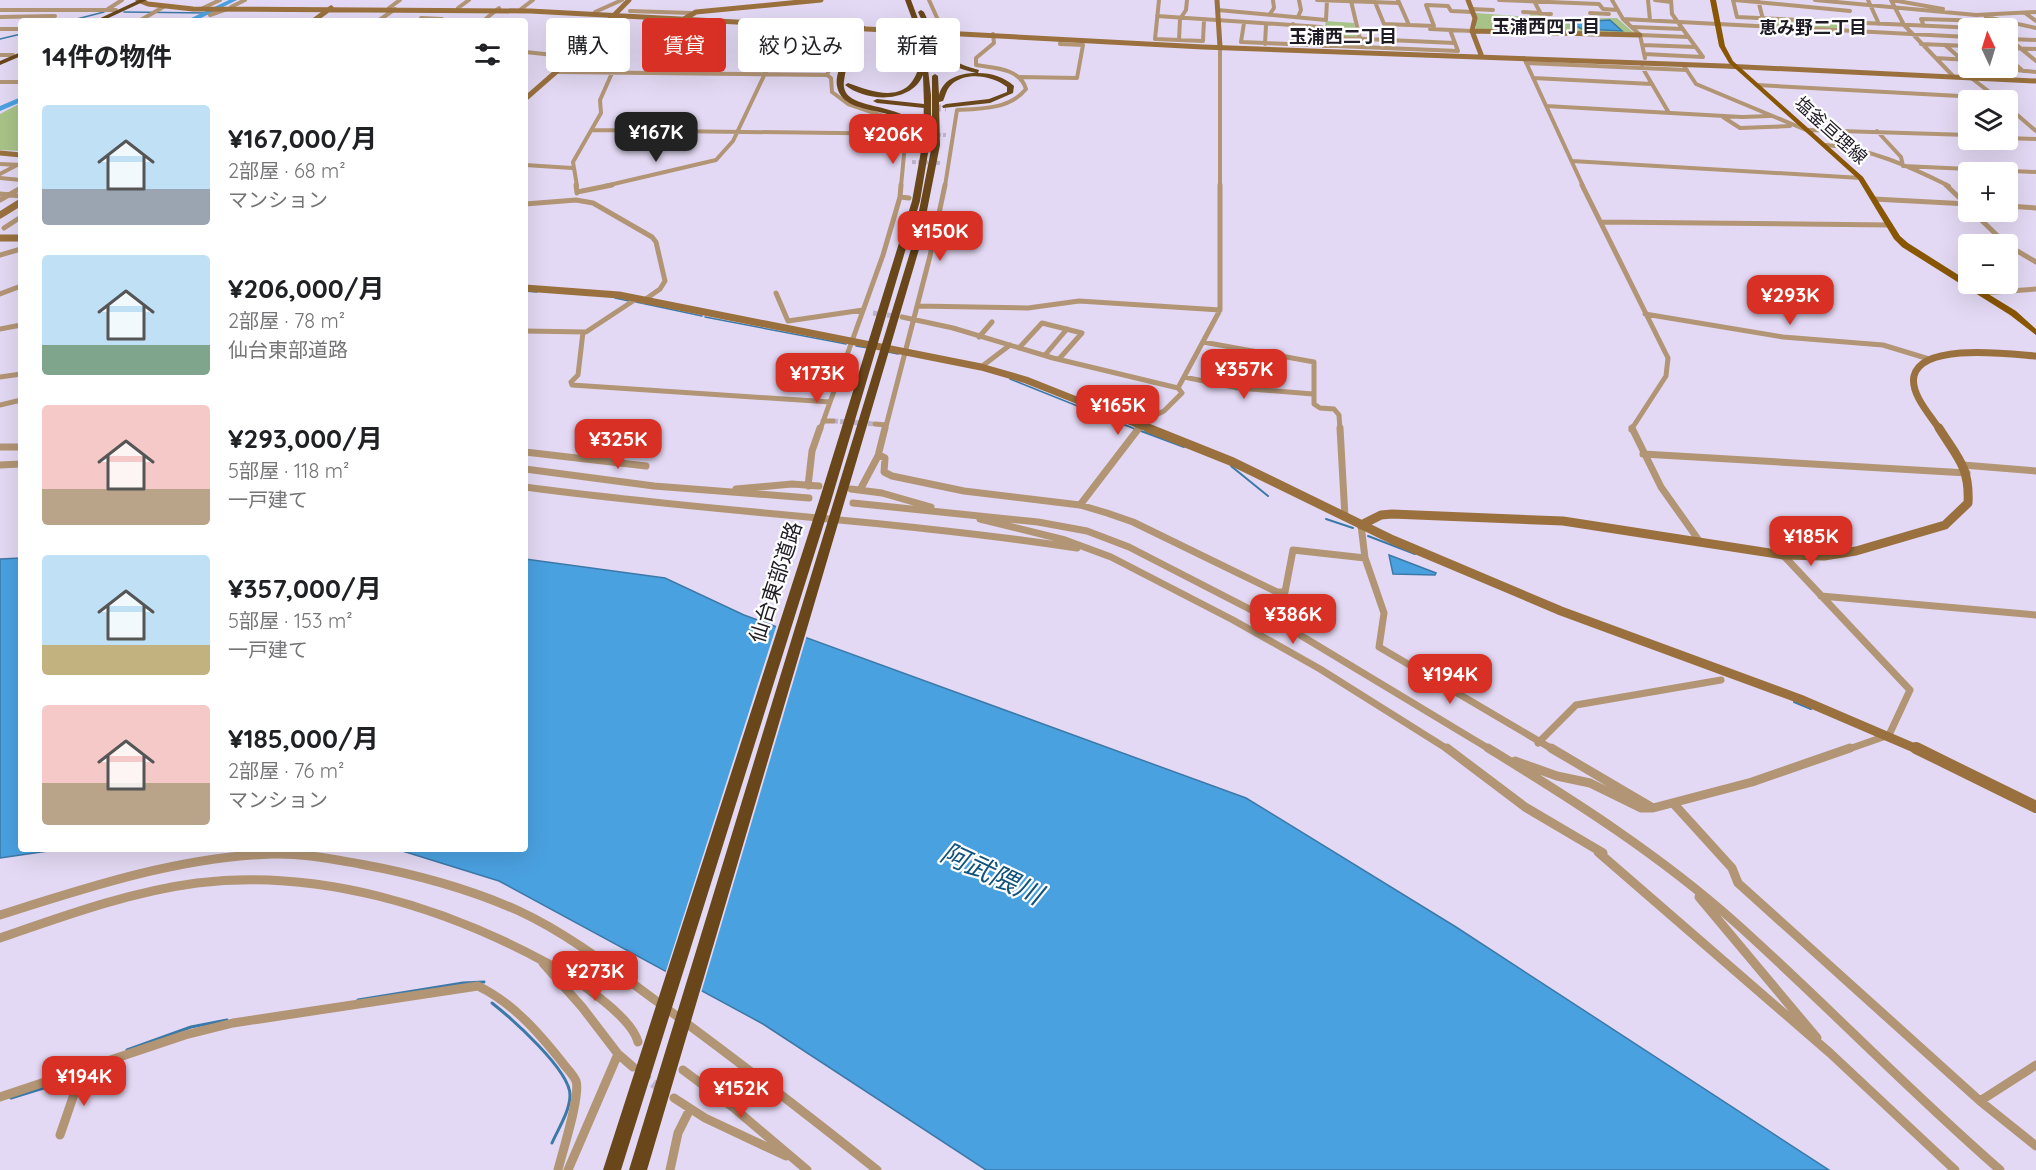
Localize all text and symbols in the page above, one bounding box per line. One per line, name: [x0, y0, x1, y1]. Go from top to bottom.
district label: 玉浦西四丁目: [1492, 15, 1600, 38]
district label: 恵み野二丁目: [1759, 16, 1867, 39]
chip: 購入: [546, 18, 630, 72]
chip: 賃貸: [642, 18, 726, 72]
chip: 絞り込み: [738, 18, 864, 72]
chip: 新着: [876, 18, 960, 72]
north arrow: [1958, 18, 2018, 78]
map controls: [1958, 18, 2018, 294]
district label: 玉浦西二丁目: [1289, 25, 1397, 48]
icon: filters: [471, 38, 504, 71]
text: 14件の物件: [42, 40, 171, 73]
button: layers: [1958, 90, 2018, 150]
street label: 塩釜亘理線: [1790, 91, 1872, 169]
pin: ¥167K: [614, 112, 698, 163]
pin: ¥206K: [851, 114, 935, 165]
text: ¥167K: [629, 119, 683, 144]
text: ¥206K: [863, 121, 923, 146]
text: ¥167,000/月: [228, 122, 377, 155]
icon: home: [90, 129, 162, 201]
text: 2部屋 · 68 m²: [228, 158, 346, 183]
button: +: [1958, 162, 2018, 222]
text: マンション: [228, 187, 328, 212]
pin: ¥150K: [898, 211, 982, 262]
text: ¥150K: [912, 218, 968, 243]
button: −: [1958, 234, 2018, 294]
text: ¥206,000/月: [228, 272, 384, 305]
pin: ¥293K: [1748, 275, 1832, 326]
icon: home: [90, 279, 162, 351]
text: ¥293K: [1761, 282, 1819, 307]
text: 2部屋 · 78 m²: [228, 308, 345, 333]
text: 仙台東部道路: [228, 337, 348, 362]
pin: ¥357K: [1202, 349, 1286, 400]
pin: ¥173K: [775, 353, 859, 404]
text: ¥357K: [1215, 356, 1273, 381]
text: ¥173K: [790, 360, 844, 385]
pin: ¥165K: [1076, 385, 1160, 436]
text: ¥165K: [1090, 392, 1146, 417]
pin: ¥325K: [576, 419, 660, 470]
text: ¥293,000/月: [228, 422, 383, 455]
text: ¥325K: [589, 426, 647, 451]
icon: home: [90, 429, 162, 501]
text: 5部屋 · 118 m²: [228, 458, 349, 483]
text: 一戸建て: [228, 487, 308, 512]
pin: ¥185K: [1769, 516, 1853, 567]
street label: 仙台東部道路: [743, 518, 807, 646]
text: ¥185K: [1783, 523, 1839, 548]
text: ¥357,000/月: [228, 572, 382, 605]
icon: home: [90, 579, 162, 651]
pin: ¥386K: [1251, 594, 1335, 645]
text: ¥386K: [1264, 601, 1322, 626]
text: 5部屋 · 153 m²: [228, 608, 353, 633]
text: 一戸建て: [228, 637, 308, 662]
pin: ¥194K: [1408, 654, 1492, 705]
text: ¥194K: [1422, 661, 1478, 686]
text: ¥185,000/月: [228, 722, 379, 755]
icon: home: [90, 729, 162, 801]
text: 2部屋 · 76 m²: [228, 758, 344, 783]
text: マンション: [228, 787, 328, 812]
water label: 阿武隈川: [936, 835, 1051, 912]
pin: ¥273K: [553, 951, 637, 1002]
text: ¥273K: [566, 958, 624, 983]
pin: ¥194K: [42, 1056, 126, 1107]
text: ¥194K: [56, 1063, 112, 1088]
pin: ¥152K: [699, 1068, 783, 1119]
text: ¥152K: [713, 1075, 769, 1100]

